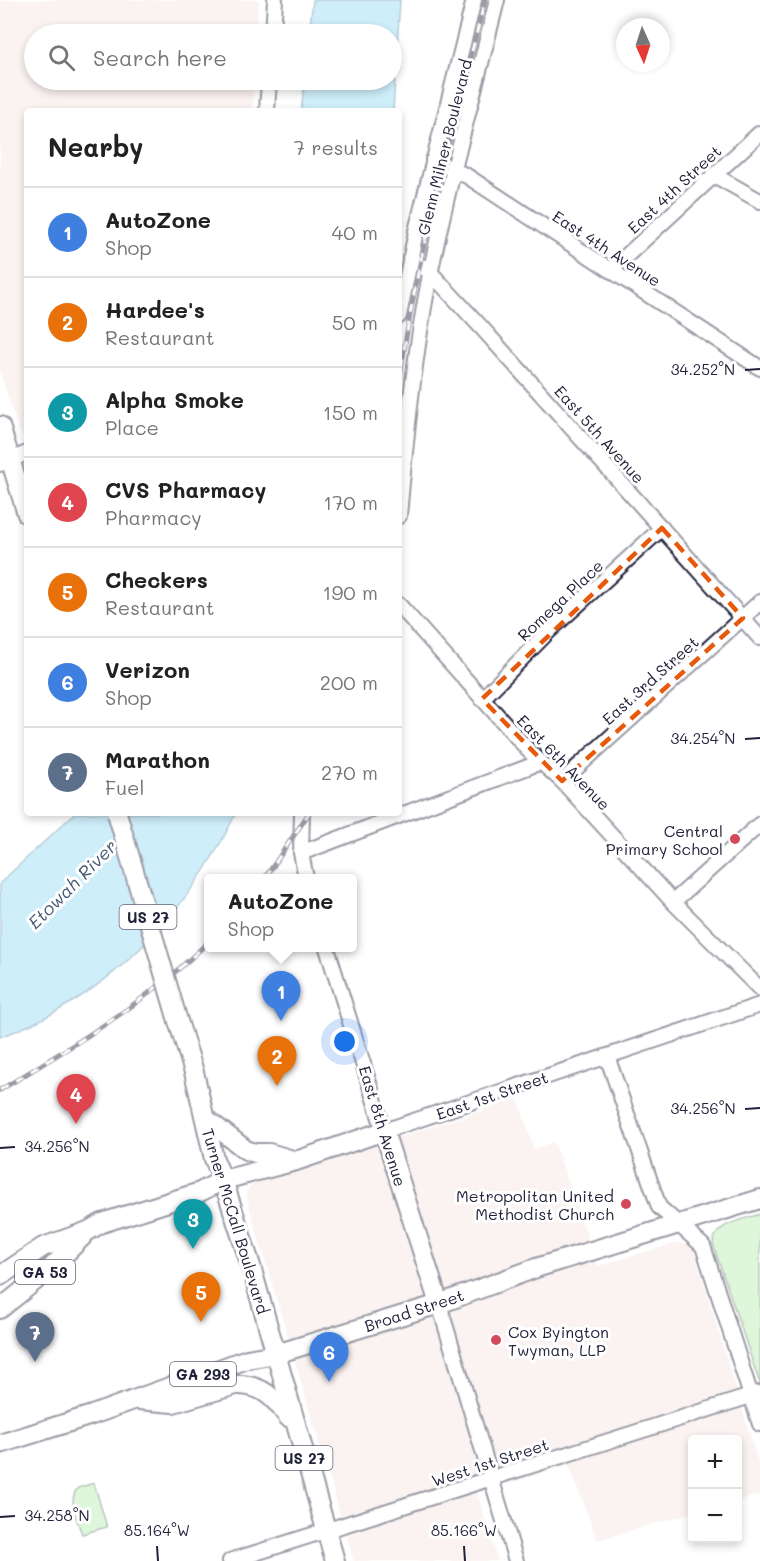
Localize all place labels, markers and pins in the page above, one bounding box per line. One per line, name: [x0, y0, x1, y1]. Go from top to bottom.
place label: Central Primary School: [606, 820, 723, 859]
marker: Central Primary School: [728, 832, 742, 846]
pin: 1: [262, 972, 300, 1021]
pin: 2: [258, 1036, 296, 1086]
pin: 4: [56, 1074, 96, 1124]
place label: Metropolitan United Methodist Church: [456, 1185, 614, 1224]
marker: Metropolitan United Methodist Church: [619, 1197, 633, 1211]
pin: 3: [174, 1200, 212, 1249]
pin: 5: [182, 1272, 220, 1322]
pin: 7: [15, 1312, 54, 1362]
place label: Cox Byington Twyman, LLP: [508, 1321, 609, 1360]
pin: 6: [310, 1332, 348, 1382]
marker: Cox Byington Twyman, LLP: [489, 1333, 503, 1347]

